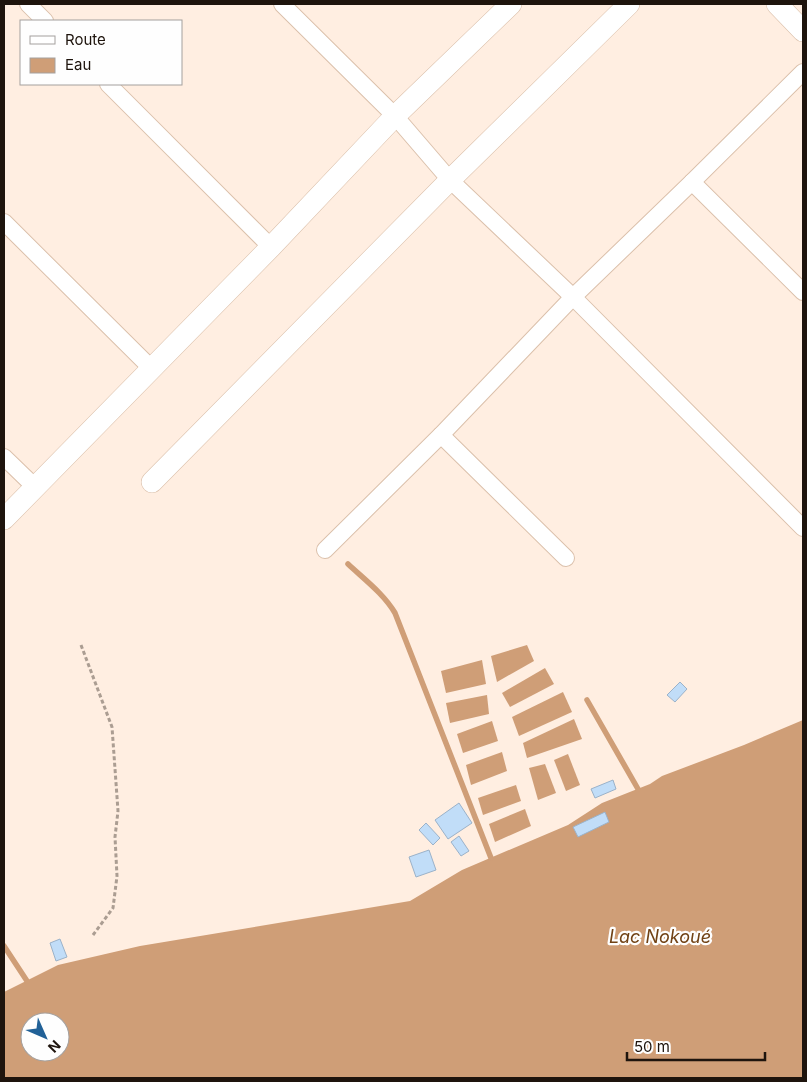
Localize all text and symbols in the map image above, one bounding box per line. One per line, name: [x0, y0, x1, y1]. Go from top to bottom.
legend: [20, 20, 182, 85]
text: Route: [65, 30, 106, 49]
text: Eau: [65, 55, 91, 74]
water label: Lac Nokoué: [609, 926, 711, 947]
north arrow: [20, 1012, 70, 1062]
scale bar: [627, 1030, 764, 1062]
text: N: [45, 1037, 64, 1056]
text: 50 m: [634, 1037, 670, 1056]

